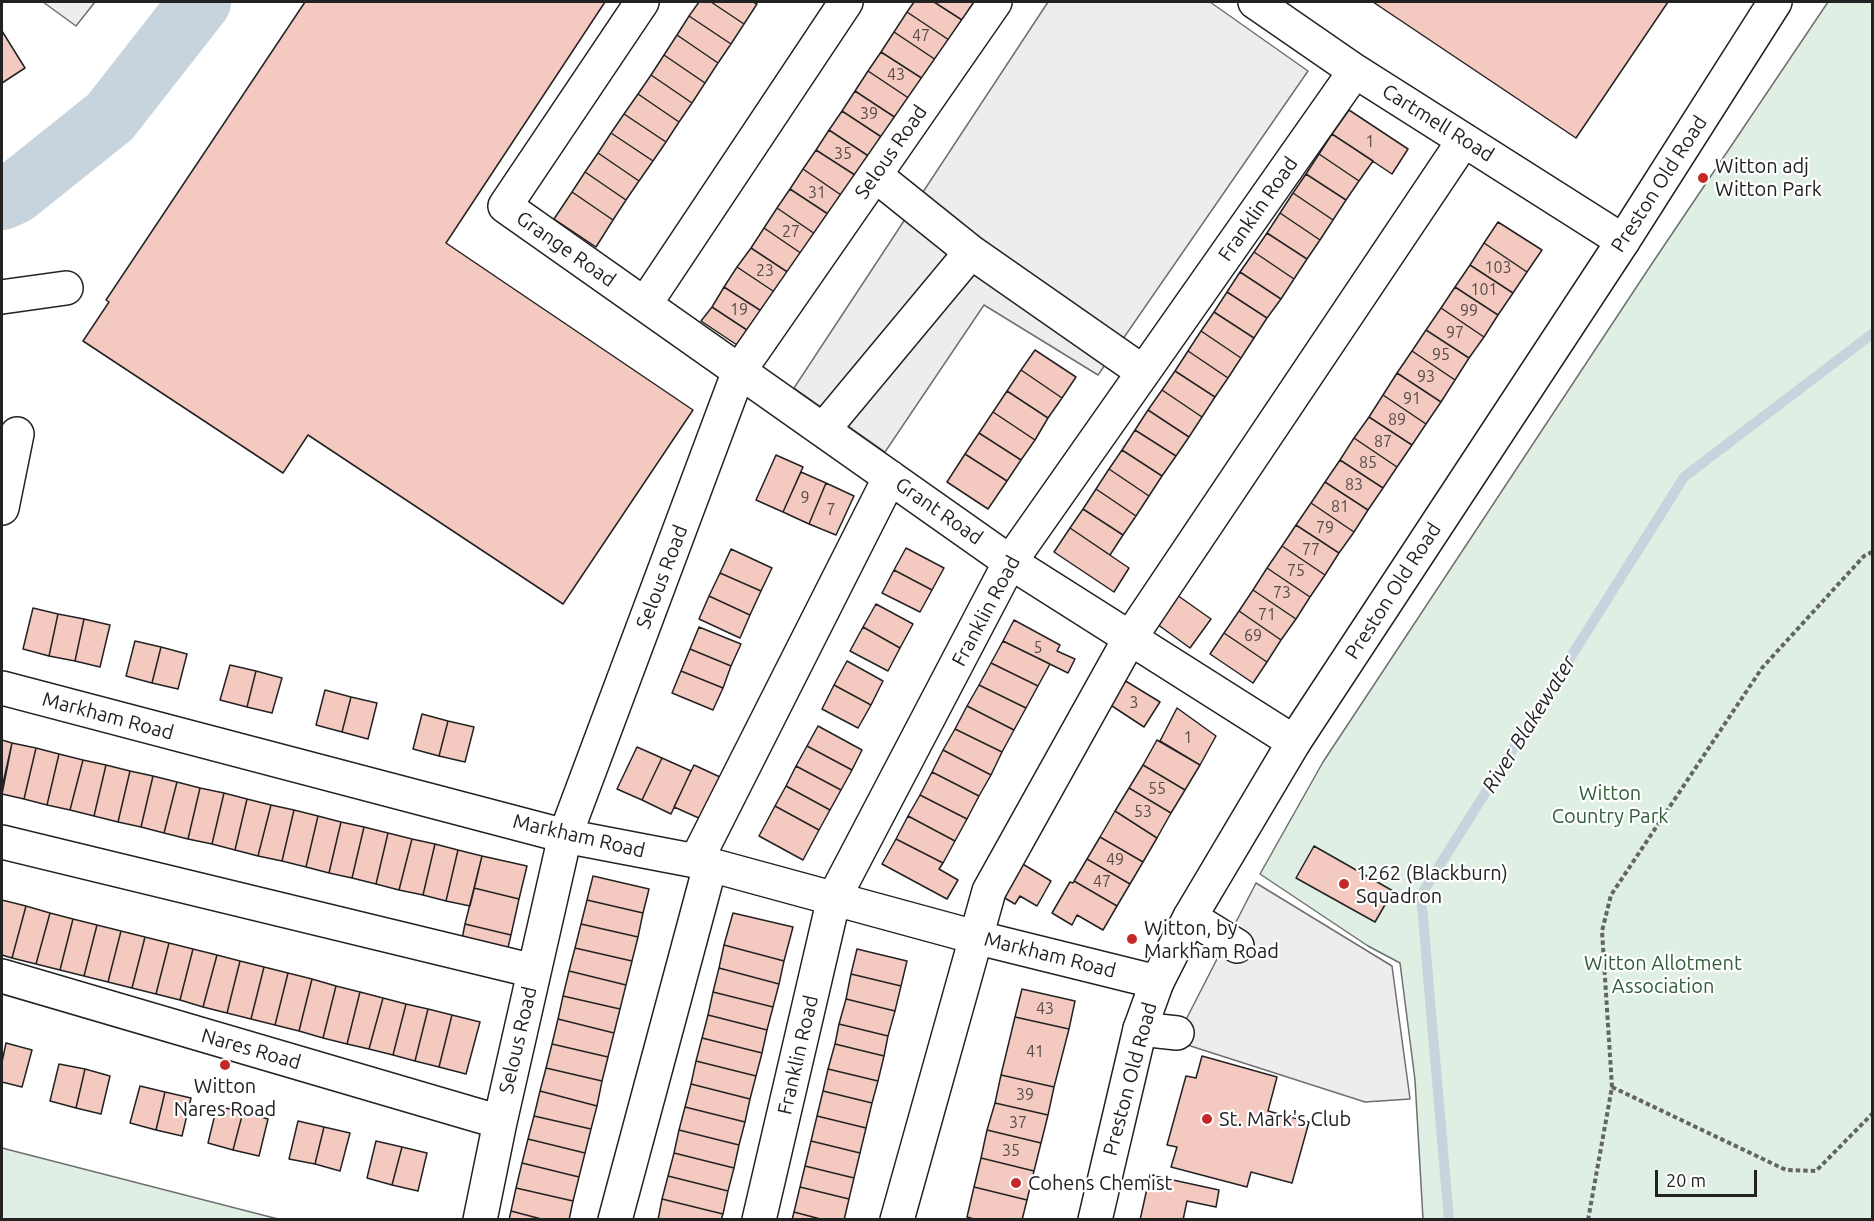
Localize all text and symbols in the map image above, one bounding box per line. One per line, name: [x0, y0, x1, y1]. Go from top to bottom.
house number: 47: [912, 26, 930, 46]
house number: 43: [887, 65, 905, 85]
street label: Cartmell Road: [1378, 79, 1498, 167]
street label: Selous Road: [850, 100, 932, 204]
house number: 39: [860, 104, 878, 124]
street label: Preston Old Road: [1606, 111, 1712, 257]
house number: 1: [1365, 132, 1375, 152]
house number: 35: [834, 144, 852, 164]
street label: Franklin Road: [1213, 152, 1303, 266]
place label: Witton adj Witton Park: [1715, 154, 1822, 201]
marker: Witton adj Witton Park: [1696, 171, 1710, 185]
house number: 31: [808, 183, 826, 203]
street label: Grange Road: [512, 206, 620, 292]
house number: 27: [782, 222, 800, 242]
house number: 103: [1484, 258, 1512, 278]
house number: 23: [756, 261, 774, 281]
house number: 101: [1470, 280, 1498, 300]
house number: 19: [730, 300, 748, 320]
house number: 99: [1460, 301, 1478, 321]
house number: 97: [1446, 323, 1464, 343]
house number: 95: [1432, 345, 1450, 365]
house number: 93: [1417, 367, 1435, 387]
house number: 91: [1403, 389, 1421, 409]
house number: 89: [1388, 410, 1406, 430]
house number: 87: [1374, 432, 1392, 452]
house number: 85: [1359, 453, 1377, 473]
street label: Grant Road: [891, 472, 987, 550]
house number: 83: [1345, 475, 1363, 495]
house number: 9: [800, 488, 810, 508]
house number: 81: [1331, 497, 1349, 517]
house number: 7: [826, 500, 836, 520]
house number: 79: [1316, 518, 1334, 538]
street label: Preston Old Road: [1340, 518, 1446, 664]
street label: Selous Road: [631, 522, 693, 632]
house number: 77: [1302, 540, 1320, 560]
street label: Franklin Road: [947, 552, 1025, 670]
house number: 75: [1287, 561, 1305, 581]
house number: 73: [1273, 583, 1291, 603]
house number: 71: [1258, 605, 1276, 625]
house number: 69: [1244, 626, 1262, 646]
house number: 5: [1033, 638, 1043, 658]
water label: River Blakewater: [1477, 651, 1581, 797]
street label: Markham Road: [40, 687, 176, 745]
house number: 3: [1129, 693, 1139, 713]
house number: 1: [1183, 728, 1193, 748]
house number: 55: [1148, 779, 1166, 799]
park label: Witton Country Park: [1552, 781, 1668, 828]
house number: 53: [1134, 802, 1152, 822]
street label: Markham Road: [511, 809, 647, 863]
house number: 49: [1106, 850, 1124, 870]
place label: 1262 (Blackburn) Squadron: [1356, 861, 1508, 908]
house number: 47: [1093, 872, 1111, 892]
marker: 1262 (Blackburn) Squadron: [1337, 877, 1351, 891]
place label: Witton, by Markham Road: [1144, 916, 1279, 963]
street label: Markham Road: [982, 927, 1118, 983]
marker: Witton, by Markham Road: [1125, 932, 1139, 946]
park label: Witton Allotment Association: [1584, 951, 1742, 998]
street label: Selous Road: [494, 984, 542, 1096]
street label: Franklin Road: [773, 993, 823, 1117]
house number: 43: [1036, 999, 1054, 1019]
street label: Preston Old Road: [1098, 1000, 1162, 1158]
street label: Nares Road: [198, 1023, 304, 1075]
house number: 41: [1026, 1042, 1044, 1062]
marker: Witton Nares Road: [218, 1058, 232, 1072]
place label: Witton Nares Road: [174, 1074, 276, 1121]
house number: 39: [1016, 1085, 1034, 1105]
place label: St. Mark's Club: [1219, 1107, 1351, 1131]
marker: St. Mark's Club: [1200, 1112, 1214, 1126]
house number: 37: [1009, 1113, 1027, 1133]
house number: 35: [1002, 1141, 1020, 1161]
scale bar: [1658, 1158, 1760, 1196]
text: 20 m: [1666, 1170, 1706, 1190]
place label: Cohens Chemist: [1028, 1171, 1172, 1195]
marker: Cohens Chemist: [1009, 1176, 1023, 1190]

